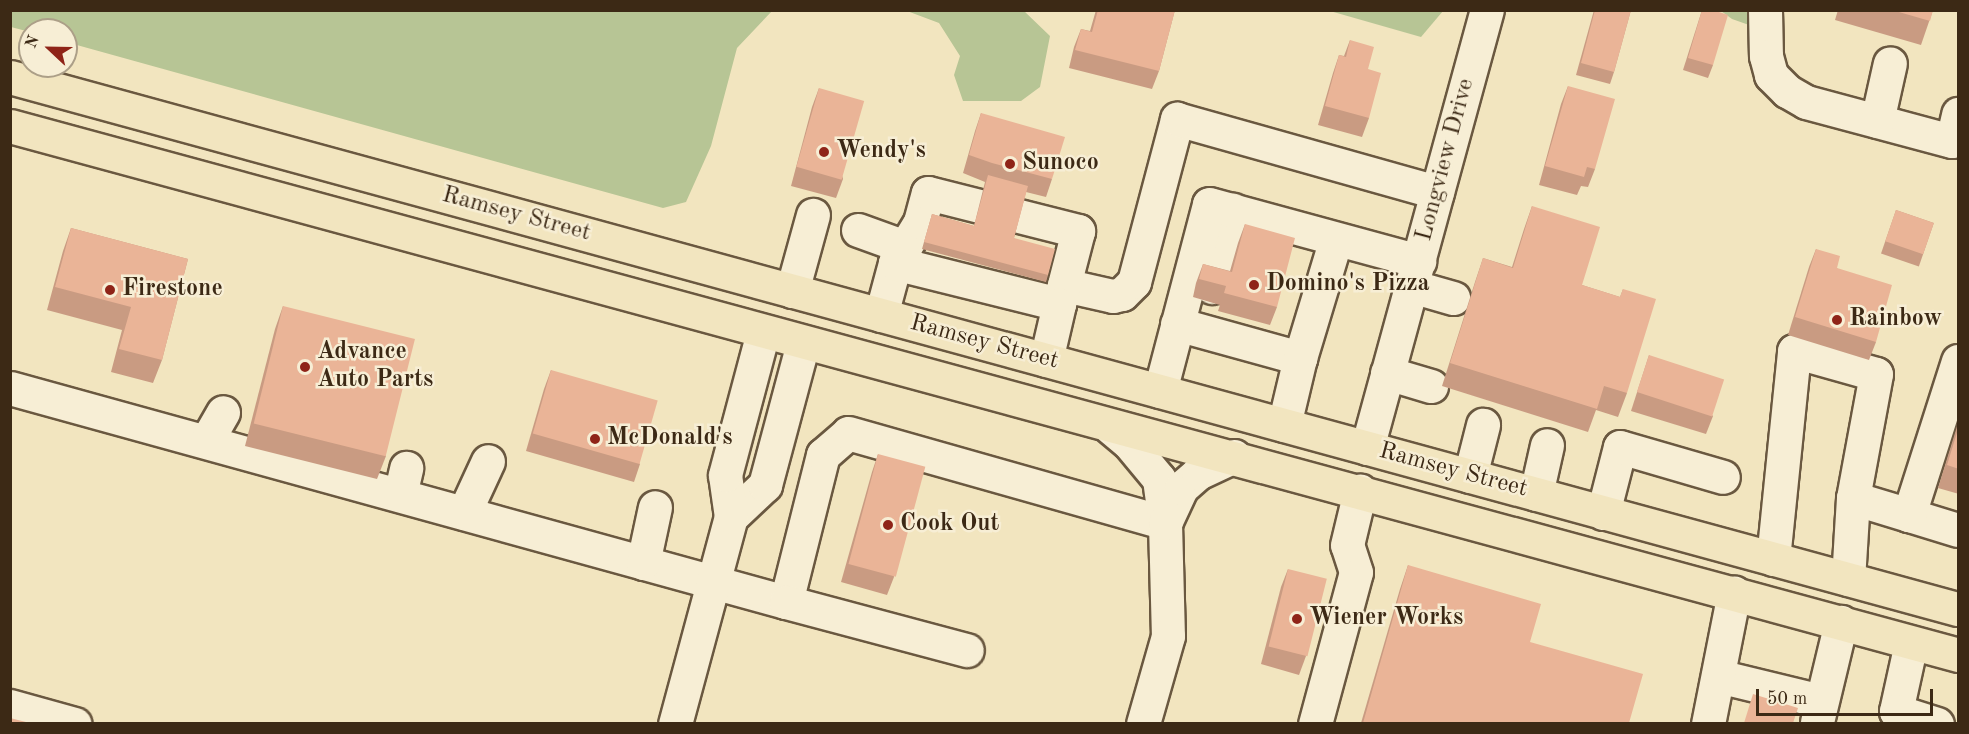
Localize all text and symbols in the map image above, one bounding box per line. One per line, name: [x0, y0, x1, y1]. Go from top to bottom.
north arrow: [18, 18, 78, 78]
text: N: [23, 33, 43, 51]
street label: Longview Drive: [1410, 76, 1482, 244]
place label: Wendy's: [836, 138, 926, 166]
marker: Wendy's: [817, 145, 831, 159]
place label: Sunoco: [1022, 150, 1099, 178]
marker: Sunoco: [1003, 157, 1017, 171]
street label: Ramsey Street: [439, 181, 593, 249]
place label: Domino's Pizza: [1266, 271, 1430, 299]
place label: Firestone: [122, 276, 223, 304]
marker: Domino's Pizza: [1247, 278, 1261, 292]
marker: Firestone: [103, 283, 117, 297]
place label: Rainbow: [1849, 306, 1942, 334]
street label: Ramsey Street: [907, 309, 1061, 377]
marker: Rainbow: [1830, 313, 1844, 327]
place label: Advance Auto Parts: [317, 339, 433, 395]
marker: Advance Auto Parts: [298, 360, 312, 374]
place label: McDonald's: [607, 425, 732, 453]
marker: McDonald's: [588, 432, 602, 446]
street label: Ramsey Street: [1376, 437, 1530, 505]
place label: Cook Out: [900, 511, 999, 539]
marker: Cook Out: [881, 518, 895, 532]
place label: Wiener Works: [1309, 605, 1463, 633]
marker: Wiener Works: [1290, 612, 1304, 626]
scale bar: [1759, 677, 1936, 715]
text: 50 m: [1767, 690, 1807, 708]

